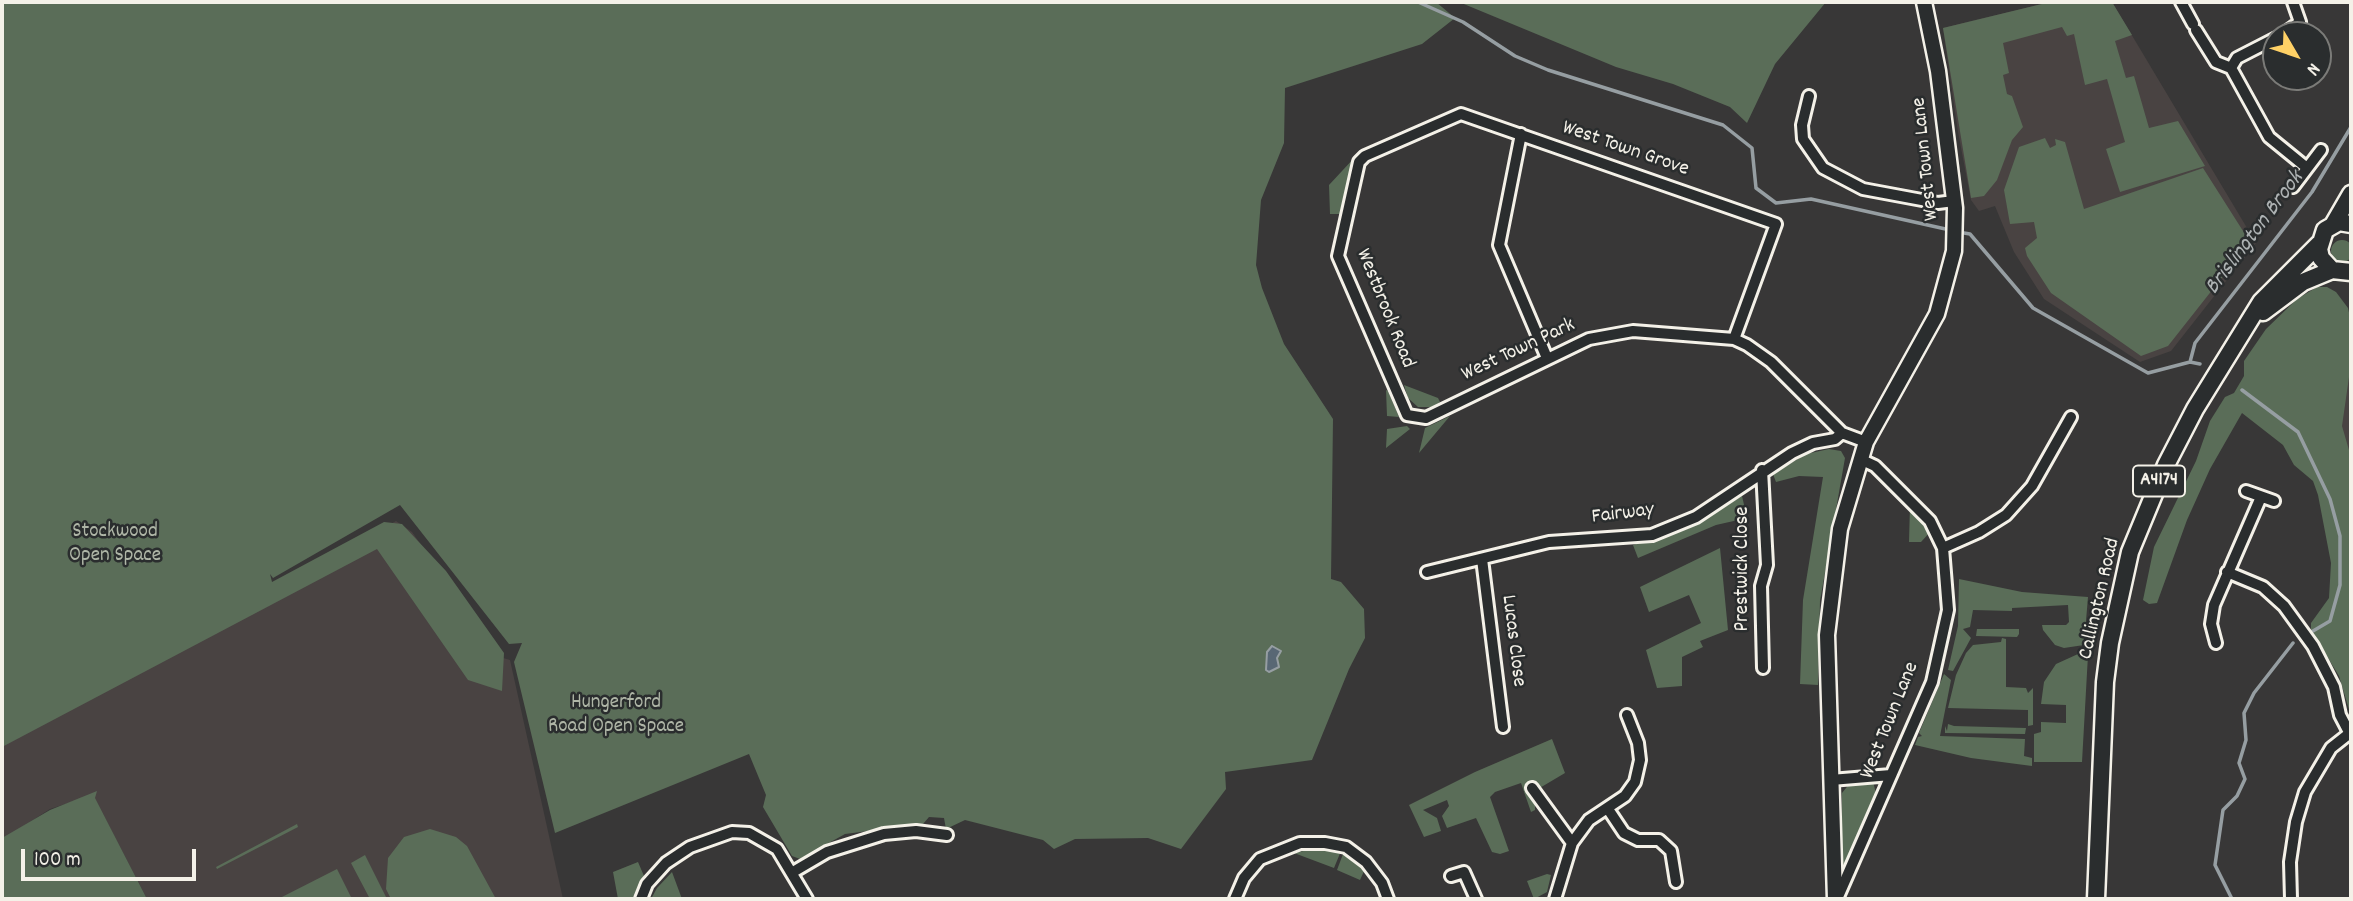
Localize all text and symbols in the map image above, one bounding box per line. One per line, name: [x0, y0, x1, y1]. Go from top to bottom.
north arrow: [2262, 21, 2332, 91]
text: N: [2299, 56, 2326, 80]
street label: West Town Lane: [1908, 96, 1946, 222]
street label: West Town Grove: [1558, 117, 1692, 183]
water label: Brislington Brook: [2201, 167, 2311, 301]
street label: Westbrook Road: [1349, 246, 1419, 372]
street label: West Town Park: [1458, 314, 1580, 388]
road number: A4174: [2133, 466, 2185, 496]
street label: Fairway: [1590, 499, 1656, 531]
street label: Prestwick Close: [1731, 506, 1757, 632]
park label: Stockwood Open Space: [69, 520, 161, 570]
street label: Callington Road: [2075, 536, 2127, 662]
street label: Lucas Close: [1494, 594, 1530, 688]
street label: West Town Lane: [1856, 659, 1926, 783]
park label: Hungerford Road Open Space: [548, 691, 684, 741]
scale bar: [24, 834, 200, 878]
text: 100 m: [34, 846, 81, 876]

